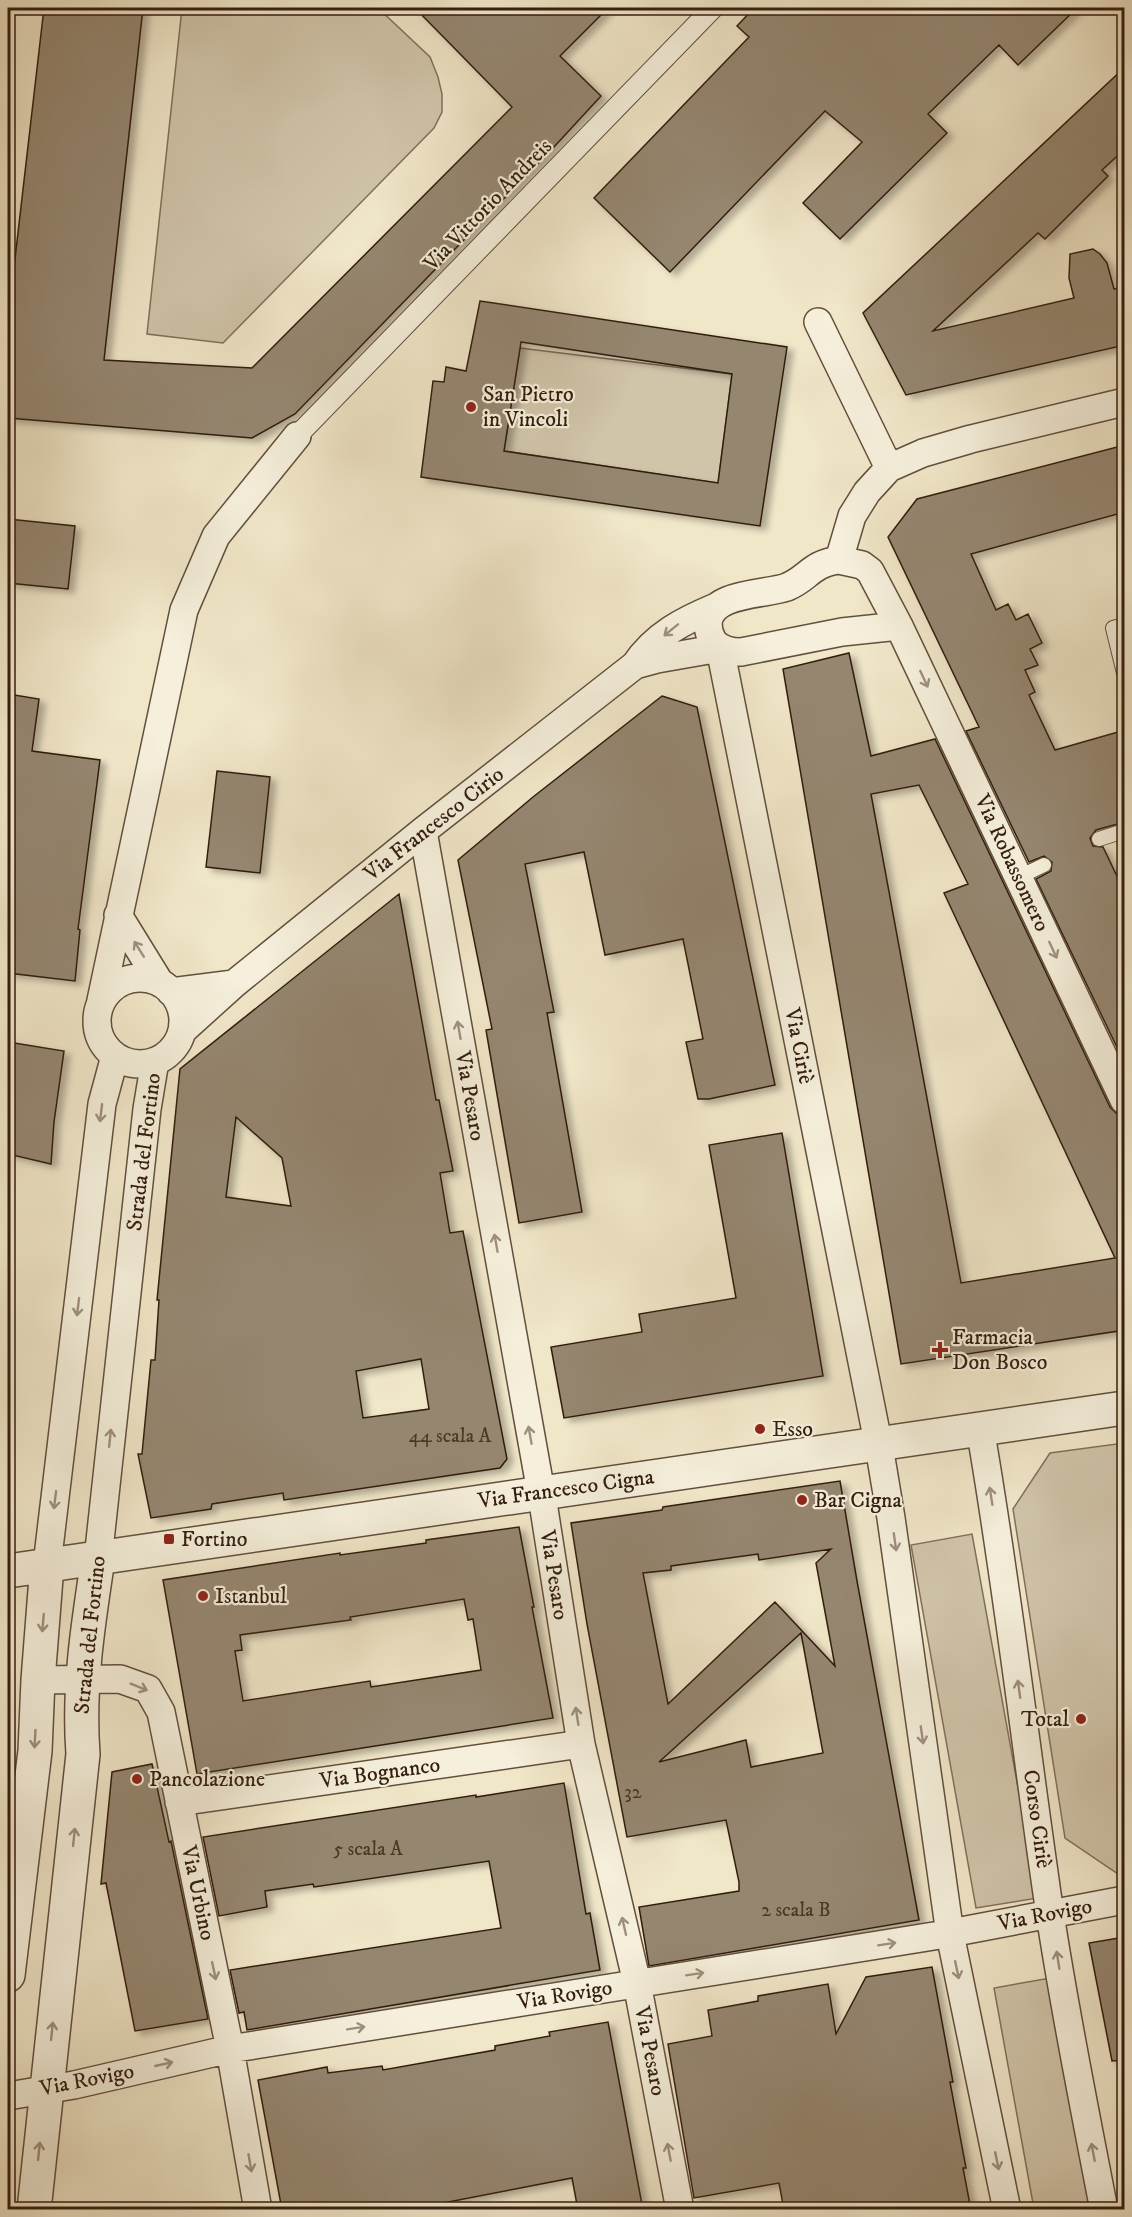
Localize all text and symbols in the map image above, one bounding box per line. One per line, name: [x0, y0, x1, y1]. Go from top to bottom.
street label: Via Vittorio Andreis: [417, 133, 558, 278]
place label: San Pietro in Vincoli: [483, 381, 574, 433]
marker: San Pietro in Vincoli: [464, 400, 478, 414]
one-way arrow: [664, 623, 679, 637]
one-way arrow: [919, 669, 931, 687]
street label: Via Francesco Cirio: [358, 761, 509, 888]
street label: Via Robassomero: [968, 789, 1056, 936]
one-way arrow: [1047, 940, 1059, 958]
one-way arrow: [132, 941, 144, 958]
street label: Via Ciriè: [778, 1005, 820, 1086]
one-way arrow: [453, 1021, 464, 1041]
street label: Via Pesaro: [449, 1048, 491, 1143]
street label: Strada del Fortino: [121, 1071, 167, 1233]
one-way arrow: [95, 1103, 106, 1122]
one-way arrow: [490, 1234, 501, 1253]
one-way arrow: [72, 1296, 83, 1316]
place label: Farmacia Don Bosco: [952, 1324, 1047, 1376]
marker: Farmacia Don Bosco: [933, 1343, 947, 1357]
place label: Esso: [772, 1416, 813, 1443]
marker: Esso: [753, 1422, 767, 1436]
house number: 44 scala A: [409, 1424, 492, 1449]
one-way arrow: [524, 1426, 535, 1445]
one-way arrow: [105, 1428, 116, 1448]
street label: Via Francesco Cigna: [475, 1463, 656, 1515]
place label: Bar Cigna: [814, 1487, 903, 1514]
one-way arrow: [986, 1487, 997, 1507]
one-way arrow: [49, 1490, 60, 1510]
marker: Bar Cigna: [795, 1493, 809, 1507]
place label: Fortino: [181, 1526, 247, 1553]
street label: Via Pesaro: [533, 1527, 574, 1622]
marker: Fortino: [162, 1532, 176, 1546]
one-way arrow: [889, 1532, 900, 1552]
street label: Strada del Fortino: [68, 1555, 112, 1715]
place label: Istanbul: [215, 1583, 287, 1610]
marker: Istanbul: [196, 1589, 210, 1603]
one-way arrow: [37, 1612, 48, 1632]
one-way arrow: [1014, 1680, 1025, 1700]
one-way arrow: [129, 1682, 147, 1693]
one-way arrow: [571, 1706, 582, 1726]
place label: Total: [1021, 1706, 1069, 1733]
marker: Total: [1074, 1712, 1088, 1726]
one-way arrow: [916, 1725, 927, 1745]
one-way arrow: [30, 1728, 41, 1748]
street label: Via Bognanco: [317, 1751, 442, 1795]
place label: Pancolazione: [149, 1766, 265, 1793]
street label: Corso Ciriè: [1017, 1768, 1057, 1870]
marker: Pancolazione: [130, 1772, 144, 1786]
house number: 32: [624, 1780, 642, 1805]
one-way arrow: [69, 1828, 80, 1848]
house number: 5 scala A: [333, 1837, 403, 1862]
street label: Via Urbino: [175, 1842, 221, 1943]
street label: Via Rovigo: [995, 1893, 1094, 1938]
house number: 2 scala B: [761, 1898, 831, 1923]
one-way arrow: [617, 1917, 629, 1936]
one-way arrow: [877, 1938, 897, 1949]
one-way arrow: [1052, 1951, 1063, 1971]
one-way arrow: [952, 1960, 964, 1979]
one-way arrow: [209, 1961, 220, 1981]
one-way arrow: [684, 1969, 704, 1980]
street label: Via Rovigo: [515, 1974, 614, 2016]
street label: Via Pesaro: [628, 2003, 672, 2098]
one-way arrow: [47, 2022, 58, 2041]
one-way arrow: [345, 2023, 365, 2034]
street label: Via Rovigo: [37, 2058, 136, 2103]
one-way arrow: [154, 2058, 173, 2070]
one-way arrow: [34, 2142, 45, 2162]
one-way arrow: [663, 2143, 674, 2162]
one-way arrow: [1087, 2143, 1098, 2162]
one-way arrow: [992, 2150, 1003, 2170]
one-way arrow: [244, 2153, 255, 2172]

